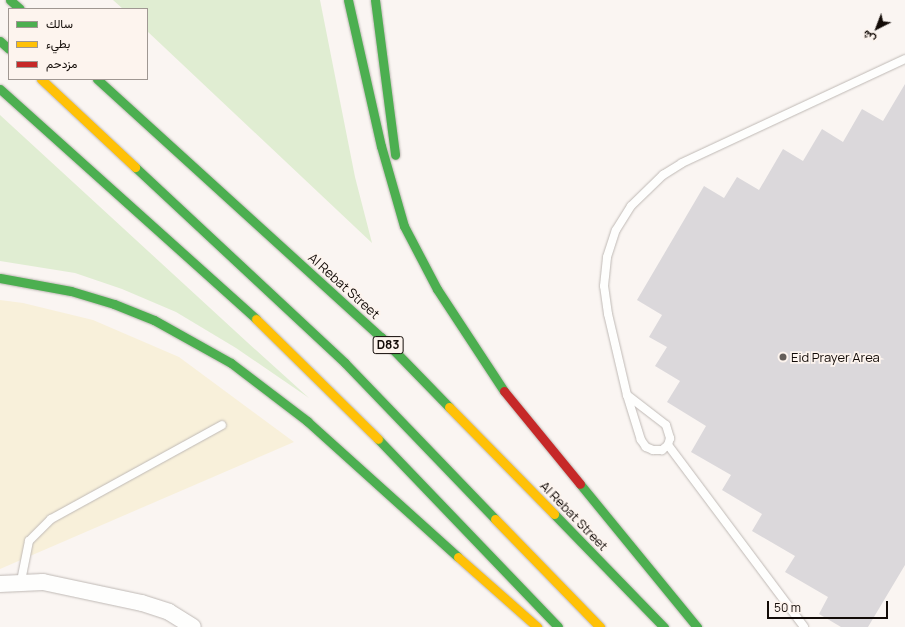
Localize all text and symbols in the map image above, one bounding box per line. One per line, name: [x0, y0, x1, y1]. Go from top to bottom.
legend: [8, 8, 148, 80]
north arrow: [857, 8, 897, 48]
text: سالك: [46, 15, 73, 32]
text: ش: [859, 27, 879, 47]
text: بطيء: [46, 35, 70, 52]
text: مزدحم: [46, 55, 77, 72]
street label: Al Rebat Street: [305, 250, 383, 322]
road number: D83: [372, 335, 404, 355]
place label: Eid Prayer Area: [791, 349, 880, 365]
marker: Eid Prayer Area: [778, 352, 788, 362]
street label: Al Rebat Street: [537, 478, 611, 554]
scale bar: [769, 593, 890, 619]
text: 50 m: [774, 599, 801, 616]

